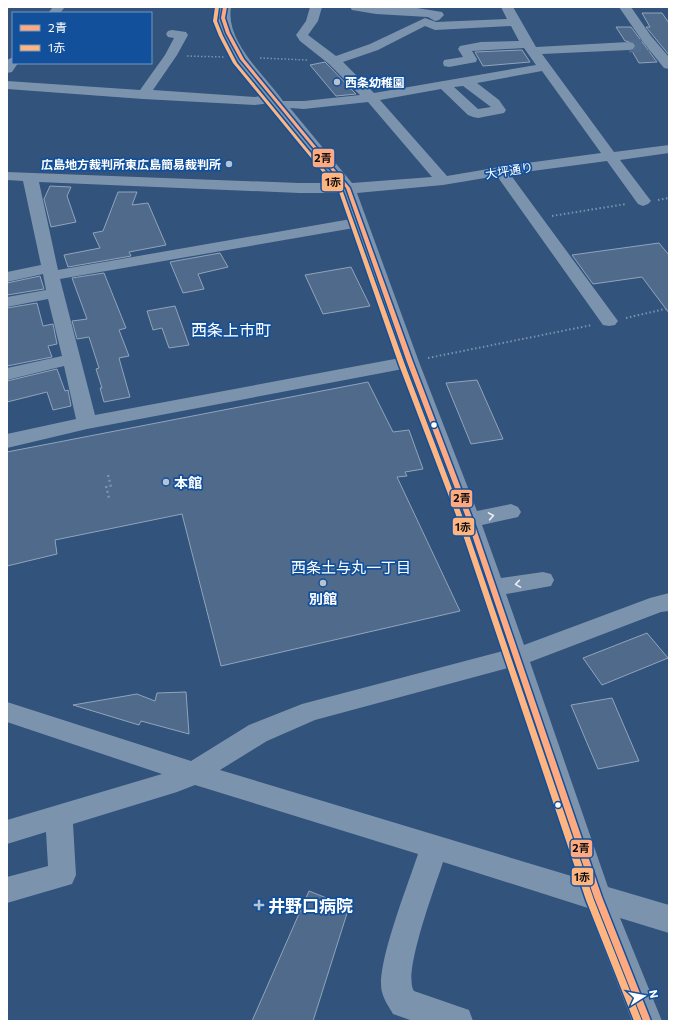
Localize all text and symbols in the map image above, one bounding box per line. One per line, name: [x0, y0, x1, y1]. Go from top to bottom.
legend: [12, 12, 152, 64]
text: 2青: [48, 20, 67, 34]
text: 1赤: [48, 40, 65, 54]
place label: 西条幼稚園: [345, 75, 405, 89]
marker: 西条幼稚園: [332, 77, 342, 87]
line badge: 2青: [312, 148, 335, 168]
text: 2青: [314, 151, 332, 164]
place label: 広島地方裁判所東広島簡易裁判所: [41, 157, 221, 171]
marker: 広島地方裁判所東広島簡易裁判所: [224, 159, 234, 169]
street label: 大坪通り: [484, 159, 534, 181]
line badge: 1赤: [321, 172, 344, 192]
text: 1赤: [325, 175, 341, 188]
district label: 西条上市町: [191, 320, 271, 339]
unlabelled marker: [429, 420, 439, 430]
place label: 本館: [174, 474, 202, 491]
marker: 本館: [161, 477, 171, 487]
line badge: 2青: [450, 489, 473, 508]
text: 2青: [453, 491, 471, 504]
one-way arrow: [488, 512, 494, 521]
line badge: 1赤: [452, 517, 475, 536]
text: 1赤: [455, 520, 471, 533]
district label: 西条土与丸一丁目: [291, 558, 411, 576]
marker: 別館: [318, 578, 328, 588]
one-way arrow: [515, 579, 521, 588]
place label: 別館: [309, 590, 337, 607]
unlabelled marker: [553, 800, 563, 810]
line badge: 2青: [570, 839, 593, 858]
text: 2青: [572, 841, 590, 854]
line badge: 1赤: [571, 867, 594, 886]
text: 1赤: [574, 870, 590, 883]
place label: 井野口病院: [268, 895, 353, 916]
marker: 井野口病院: [253, 899, 265, 911]
north arrow: [624, 976, 664, 1016]
text: N: [647, 989, 661, 999]

